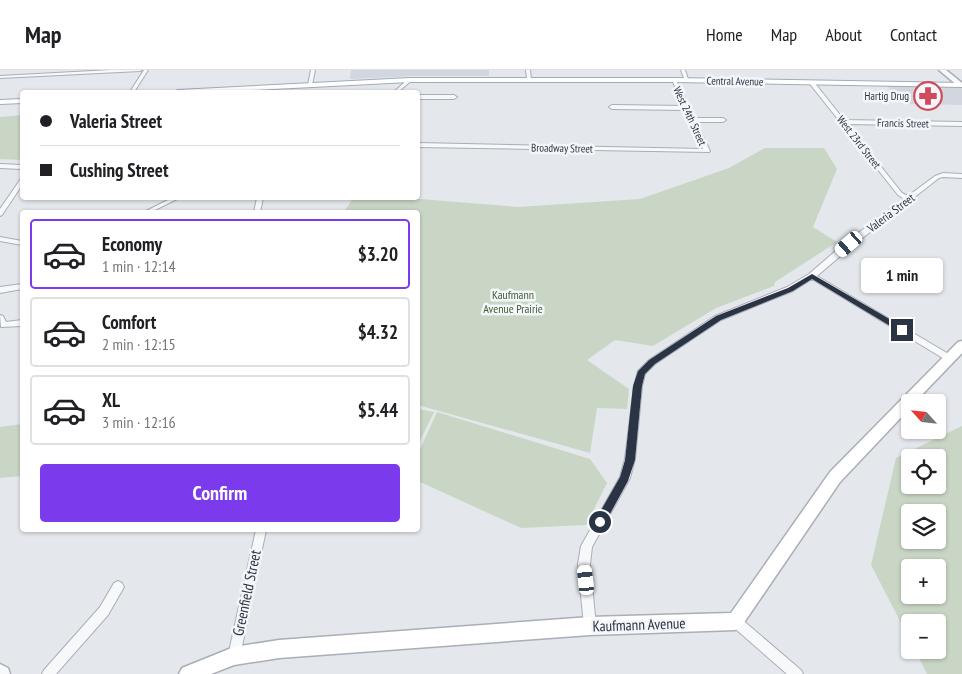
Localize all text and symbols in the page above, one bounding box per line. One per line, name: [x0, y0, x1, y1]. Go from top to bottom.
text: Map: [25, 19, 62, 50]
text: Home: [706, 23, 743, 46]
text: Map: [771, 23, 797, 46]
text: About: [825, 23, 862, 46]
text: Contact: [890, 23, 937, 46]
street label: Central Avenue: [706, 74, 764, 89]
pharmacy icon: Hartig Drug: [913, 81, 943, 111]
street label: West 24th Street: [670, 84, 710, 148]
place label: Hartig Drug: [865, 89, 909, 103]
text: Valeria Street: [70, 109, 162, 133]
street label: West 23rd Street: [834, 113, 884, 171]
street label: Francis Street: [877, 116, 929, 130]
street label: Broadway Street: [531, 140, 593, 156]
text: Cushing Street: [70, 158, 169, 182]
street label: Valeria Street: [863, 189, 918, 236]
car: [832, 228, 865, 260]
icon: car: [42, 232, 87, 277]
text: Economy: [102, 232, 162, 256]
text: $3.20: [358, 242, 398, 266]
text: 1 min · 12:14: [102, 256, 176, 276]
callout: 1 min: [861, 258, 943, 292]
text: 1 min: [886, 265, 918, 285]
park label: Kaufmann Avenue Prairie: [483, 287, 543, 316]
icon: car: [42, 310, 87, 355]
text: Comfort: [102, 310, 156, 334]
route end: [891, 319, 913, 341]
text: $4.32: [358, 320, 398, 344]
text: 2 min · 12:15: [102, 334, 176, 354]
icon: car: [42, 388, 87, 433]
text: XL: [102, 388, 120, 412]
north arrow: [901, 394, 946, 439]
map controls: [901, 394, 946, 659]
text: $5.44: [358, 398, 398, 422]
text: 3 min · 12:16: [102, 412, 176, 432]
button: locate: [901, 449, 946, 494]
button: Confirm: [40, 464, 400, 522]
button: layers: [901, 504, 946, 549]
route start: [589, 511, 611, 533]
street label: Greenfield Street: [228, 548, 265, 638]
button: +: [901, 559, 946, 604]
car: [576, 564, 595, 596]
street label: Kaufmann Avenue: [592, 613, 686, 636]
button: −: [901, 614, 946, 659]

